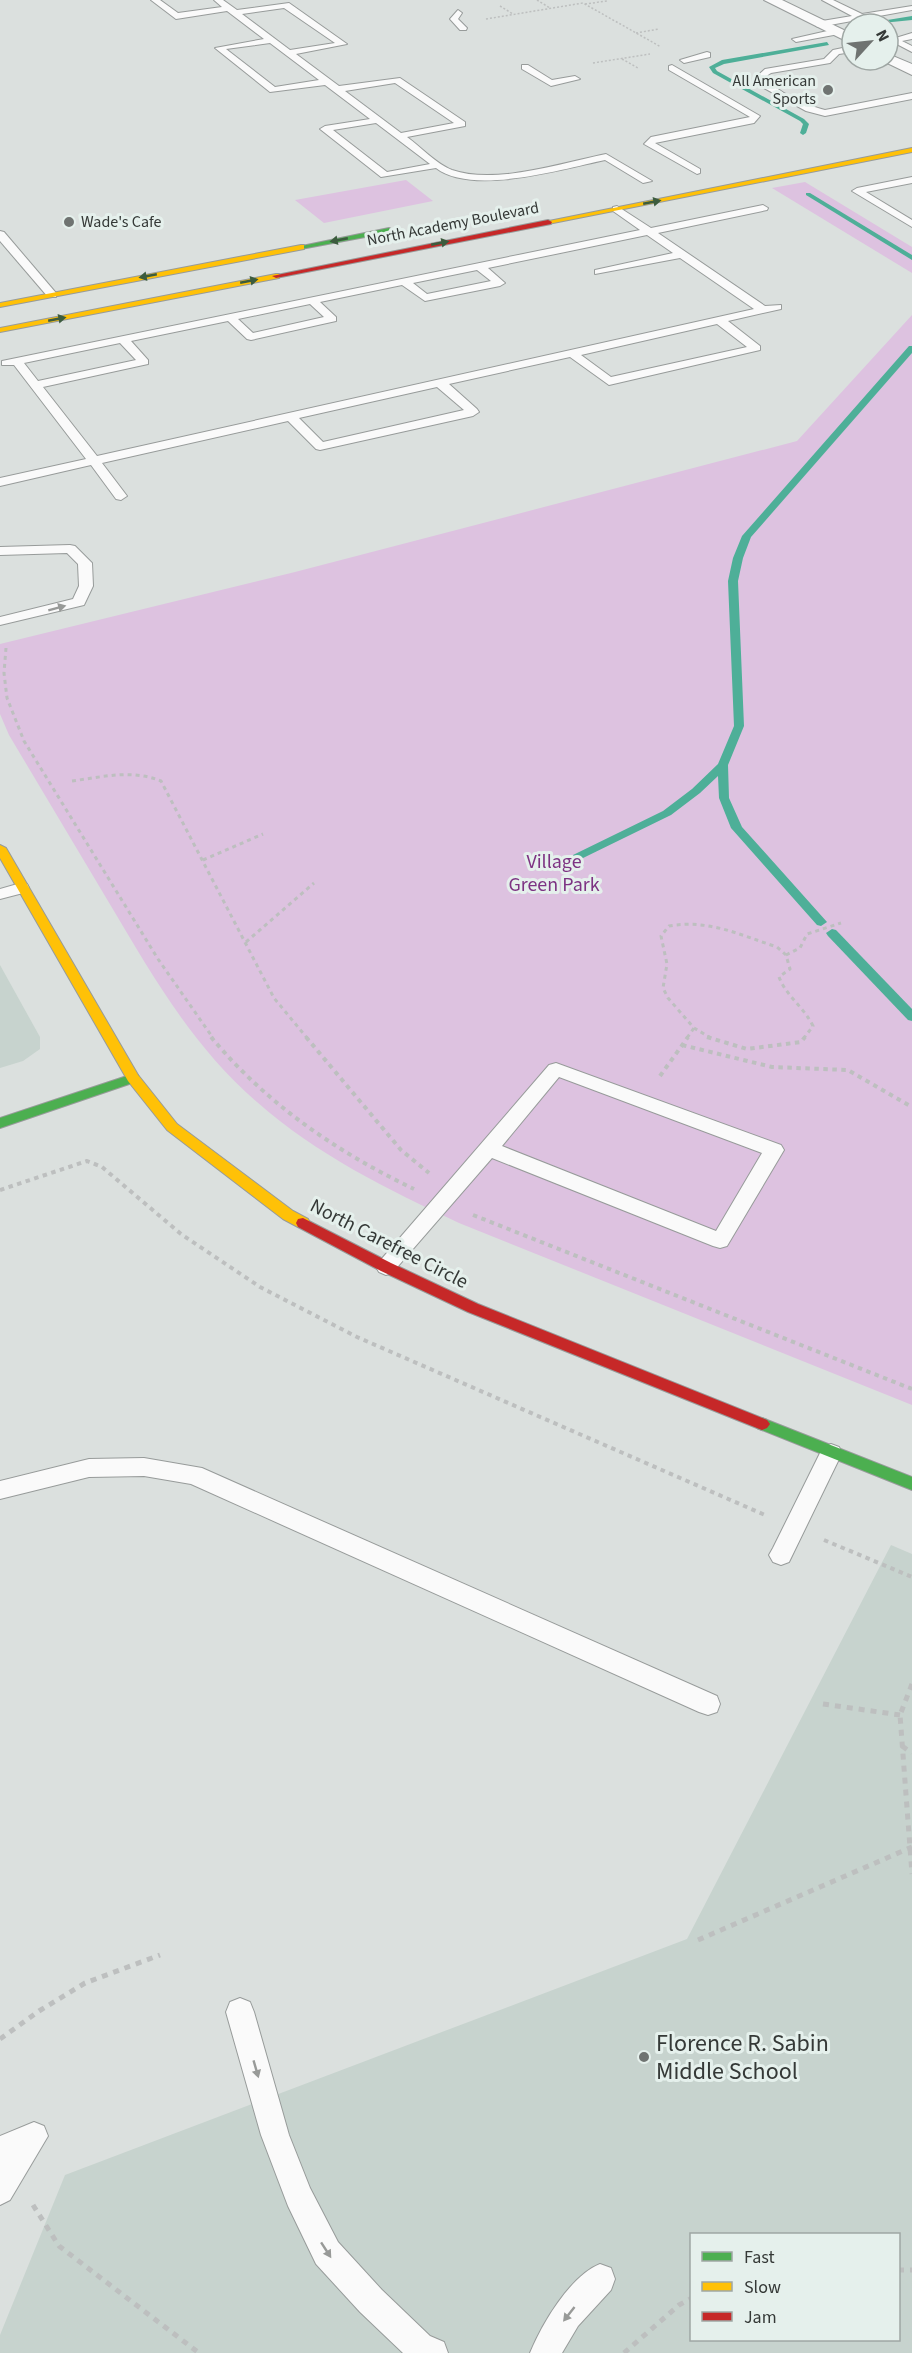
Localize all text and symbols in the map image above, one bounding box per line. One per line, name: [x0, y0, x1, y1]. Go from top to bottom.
north arrow: [840, 12, 900, 72]
text: N: [870, 26, 895, 45]
place label: All American Sports: [733, 70, 816, 110]
marker: All American Sports: [821, 83, 835, 97]
street label: North Academy Boulevard: [365, 197, 541, 251]
one-way arrow: [643, 197, 662, 206]
place label: Wade's Cafe: [81, 211, 161, 233]
marker: Wade's Cafe: [62, 215, 76, 229]
one-way arrow: [329, 236, 348, 245]
one-way arrow: [431, 238, 450, 247]
one-way arrow: [138, 272, 157, 281]
one-way arrow: [239, 276, 258, 285]
one-way arrow: [48, 314, 67, 323]
one-way arrow: [48, 603, 66, 613]
park label: Village Green Park: [508, 848, 600, 899]
street label: North Carefree Circle: [305, 1192, 473, 1296]
place label: Florence R. Sabin Middle School: [656, 2026, 829, 2089]
marker: Florence R. Sabin Middle School: [637, 2050, 651, 2064]
one-way arrow: [252, 2060, 261, 2078]
legend: [690, 2233, 900, 2341]
one-way arrow: [321, 2241, 332, 2258]
text: Fast: [744, 2245, 775, 2270]
text: Slow: [744, 2275, 781, 2300]
text: Jam: [744, 2305, 777, 2330]
one-way arrow: [563, 2306, 576, 2322]

